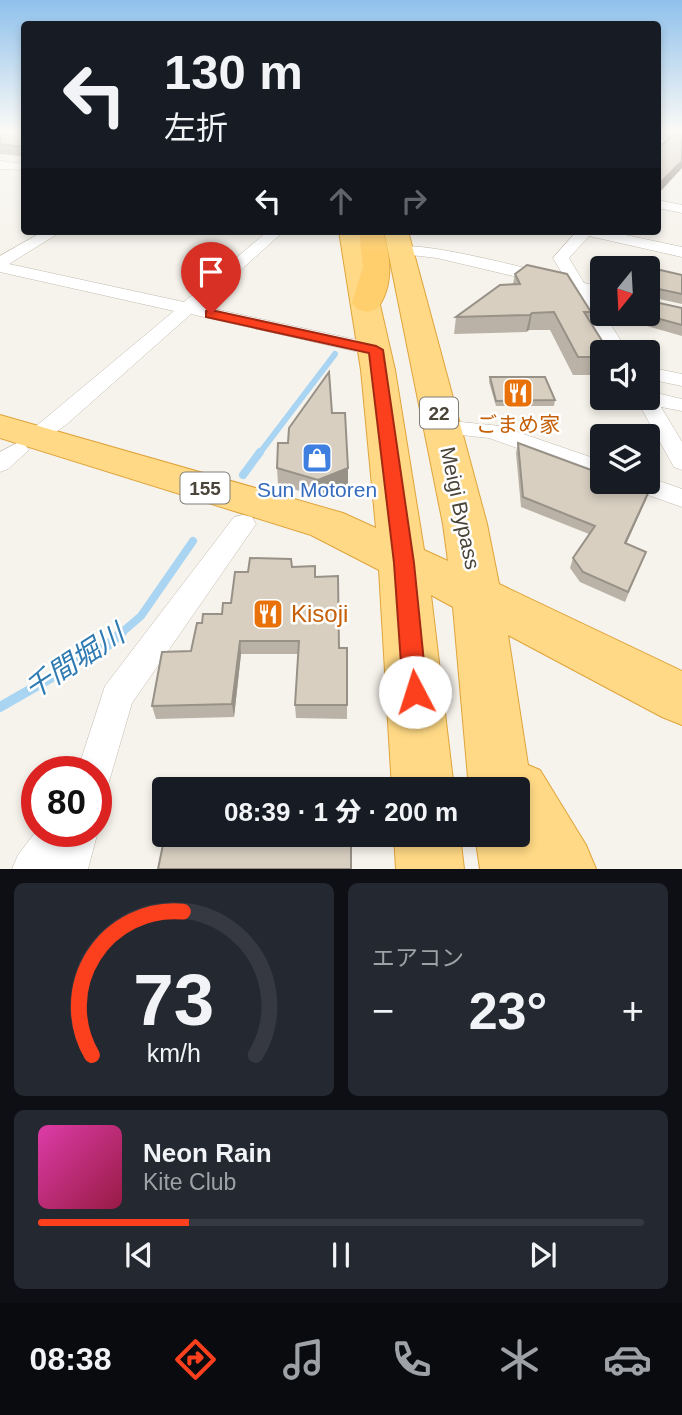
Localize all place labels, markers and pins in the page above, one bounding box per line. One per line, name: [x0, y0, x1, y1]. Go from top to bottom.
pin: [181, 242, 241, 314]
restaurant icon: ごまめ家: [501, 376, 535, 410]
place label: ごまめ家: [476, 413, 560, 436]
shop icon: Sun Motoren: [300, 441, 334, 475]
place label: Sun Motoren: [257, 478, 377, 501]
restaurant icon: Kisoji: [251, 597, 285, 631]
place label: Kisoji: [291, 600, 348, 627]

